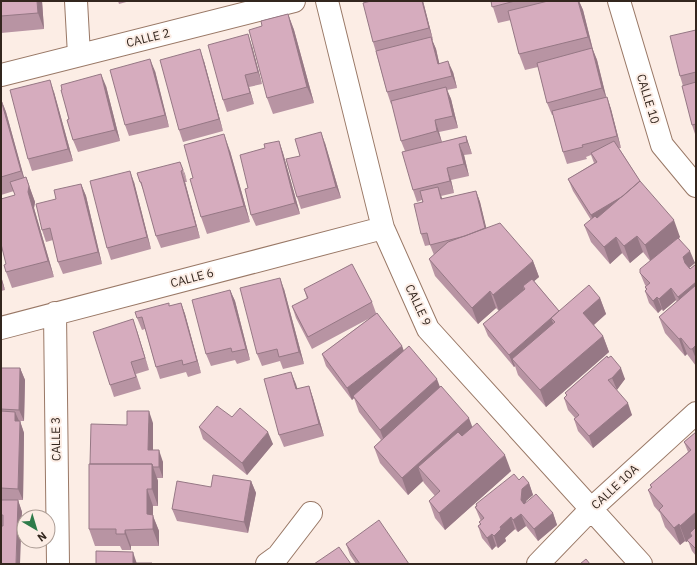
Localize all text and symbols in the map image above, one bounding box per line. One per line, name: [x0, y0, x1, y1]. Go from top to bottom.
street label: CALLE 2: [125, 25, 171, 50]
street label: CALLE 10: [634, 72, 663, 126]
street label: CALLE 6: [169, 265, 215, 290]
street label: CALLE 9: [402, 282, 435, 328]
street label: CALLE 3: [48, 417, 63, 461]
street label: CALLE 10A: [588, 461, 642, 512]
north arrow: [16, 509, 56, 549]
text: N: [35, 529, 50, 545]

